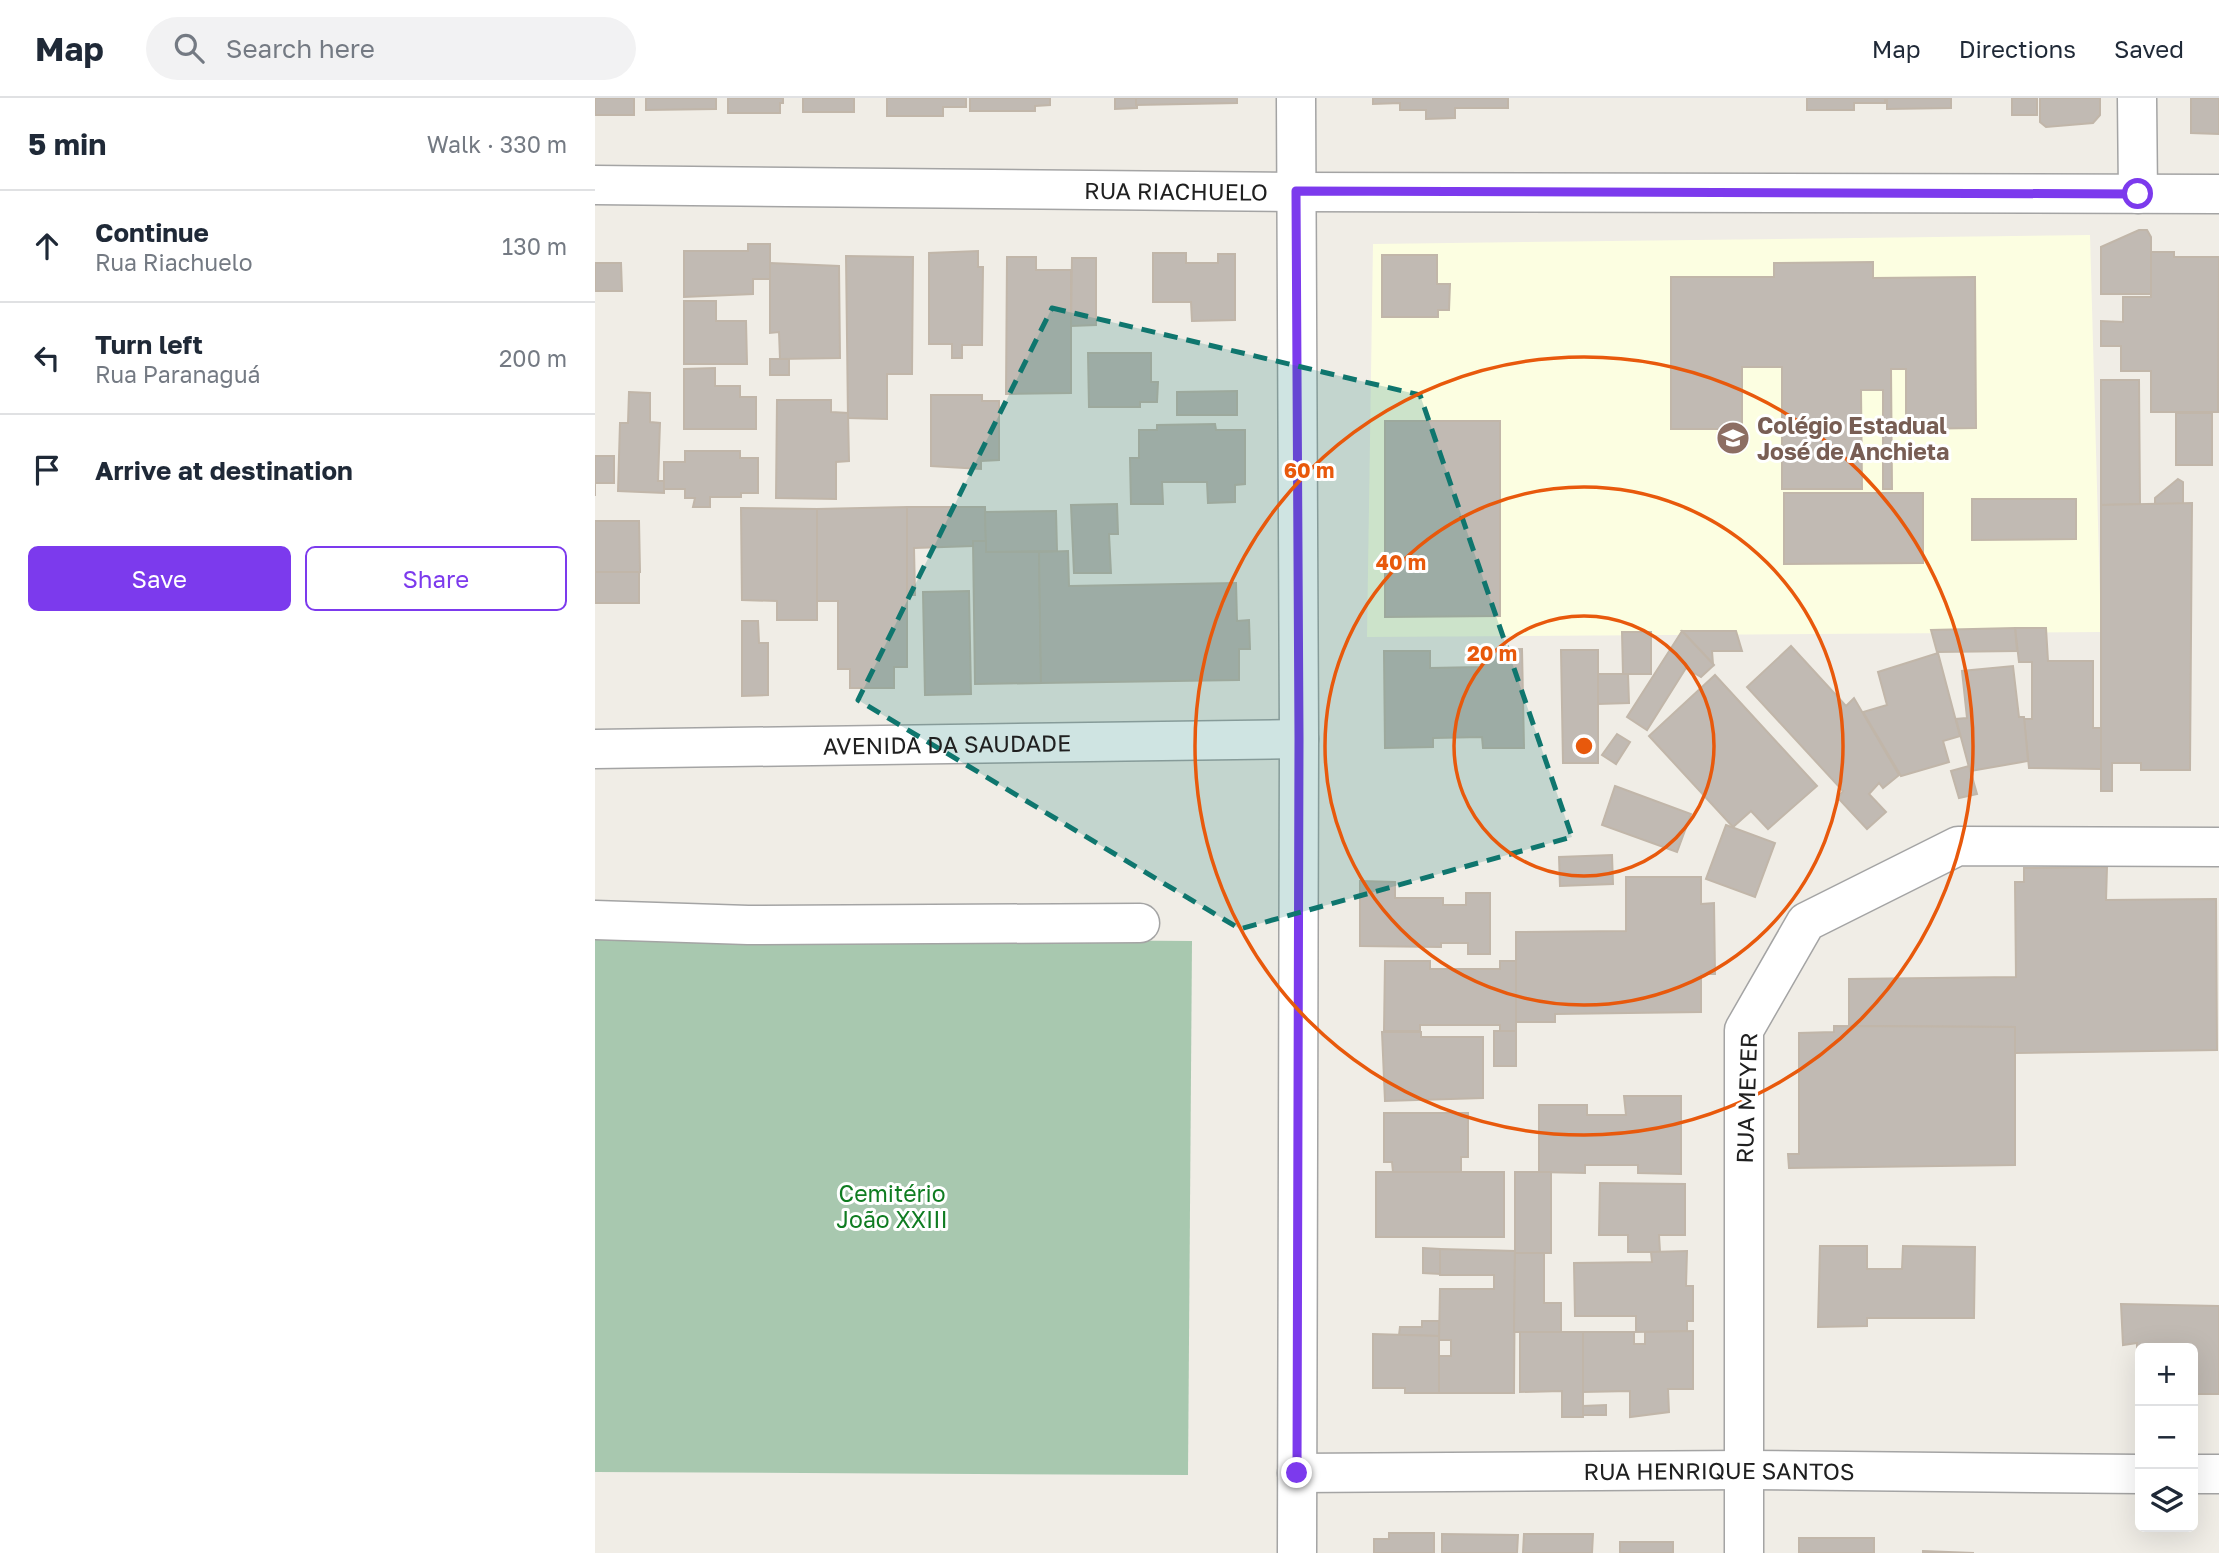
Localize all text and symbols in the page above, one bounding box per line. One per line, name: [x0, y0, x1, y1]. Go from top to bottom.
search box: [146, 17, 636, 80]
text: Map: [35, 29, 104, 68]
icon: search: [170, 29, 208, 67]
text: Search here: [226, 33, 375, 64]
text: Map: [1872, 34, 1921, 63]
text: Directions: [1959, 34, 2076, 63]
text: Saved: [2114, 34, 2184, 63]
text: 5 min: [28, 126, 106, 162]
text: Walk · 330 m: [427, 130, 567, 158]
street label: RUA RIACHUELO: [1084, 176, 1268, 206]
route start: [2122, 178, 2153, 209]
text: Continue: [95, 217, 209, 248]
icon: ahead: [28, 227, 66, 265]
text: 130 m: [502, 232, 567, 260]
text: Rua Riachuelo: [95, 248, 253, 276]
text: Turn left: [95, 329, 203, 360]
icon: left: [28, 339, 66, 377]
text: 200 m: [499, 344, 567, 372]
text: Rua Paranaguá: [95, 360, 261, 388]
place label: Colégio Estadual José de Anchieta: [1757, 411, 1949, 465]
school or university icon: Colégio Estadual José de Anchieta: [1714, 419, 1752, 457]
icon: arrive: [28, 451, 66, 489]
text: Arrive at destination: [95, 455, 353, 486]
text: 60 m: [1284, 457, 1334, 483]
button: Save: [28, 546, 291, 611]
button: Share: [305, 546, 567, 611]
text: 40 m: [1376, 549, 1426, 575]
text: 20 m: [1467, 640, 1517, 666]
street label: AVENIDA DA SAUDADE: [823, 728, 1071, 760]
centre of rings: [1572, 734, 1596, 758]
street label: RUA MEYER: [1730, 1032, 1762, 1164]
park label: Cemitério João XXIII: [836, 1179, 948, 1233]
map controls: [2135, 1343, 2198, 1532]
button: +: [2135, 1343, 2198, 1406]
button: −: [2135, 1406, 2198, 1469]
street label: RUA HENRIQUE SANTOS: [1583, 1456, 1855, 1485]
route end: [1281, 1457, 1312, 1488]
button: layers: [2135, 1469, 2198, 1532]

